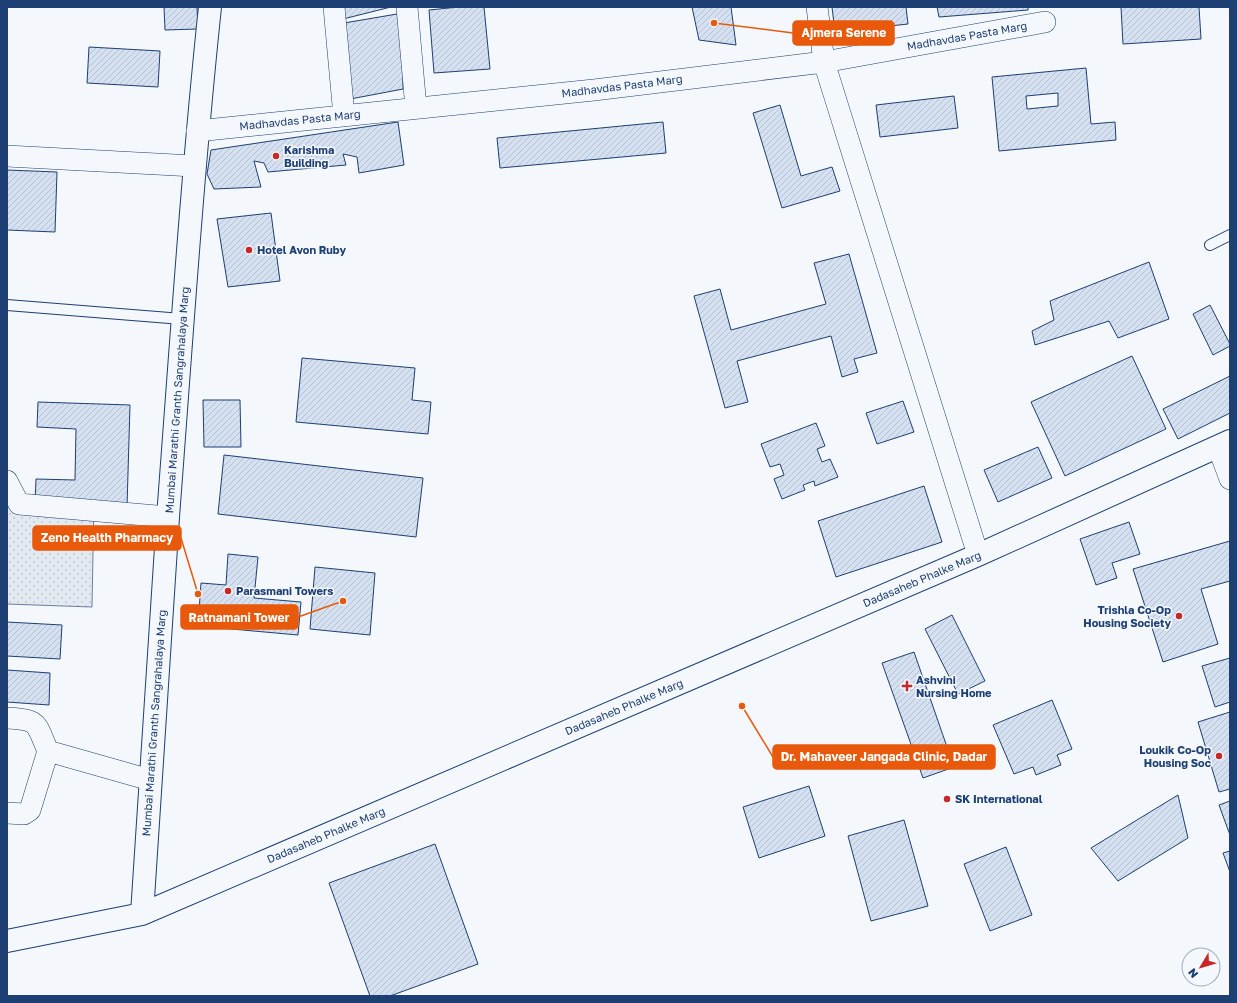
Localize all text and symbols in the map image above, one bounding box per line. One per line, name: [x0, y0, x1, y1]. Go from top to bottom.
street label: Madhavdas Pasta Marg: [906, 19, 1028, 52]
callout: Ajmera Serene: [793, 21, 894, 45]
text: Ajmera Serene: [802, 25, 886, 40]
street label: Madhavdas Pasta Marg: [561, 72, 683, 99]
street label: Madhavdas Pasta Marg: [239, 107, 361, 132]
place label: Karishma Building: [284, 143, 334, 169]
marker: Karishma Building: [271, 151, 281, 161]
place label: Hotel Avon Ruby: [257, 243, 346, 256]
marker: Hotel Avon Ruby: [244, 245, 254, 255]
street label: Mumbai Marathi Granth Sangrahalaya Marg: [162, 286, 191, 514]
callout: Zeno Health Pharmacy: [33, 526, 181, 550]
text: Zeno Health Pharmacy: [41, 530, 174, 545]
street label: Dadasaheb Phalke Marg: [861, 548, 983, 609]
place label: Parasmani Towers: [236, 584, 334, 597]
marker: Parasmani Towers: [223, 586, 233, 596]
place label: Trishla Co-Op Housing Society: [1083, 603, 1171, 629]
callout: Ratnamani Tower: [181, 605, 298, 629]
street label: Mumbai Marathi Granth Sangrahalaya Marg: [139, 609, 168, 837]
text: Ratnamani Tower: [189, 610, 290, 625]
marker: Trishla Co-Op Housing Society: [1174, 611, 1184, 621]
place label: Ashvini Nursing Home: [916, 673, 992, 699]
street label: Dadasaheb Phalke Marg: [563, 676, 685, 737]
marker: Ashvini Nursing Home: [901, 680, 913, 692]
place label: Loukik Co-Op Housing Soc: [1139, 743, 1212, 769]
callout: Dr. Mahaveer Jangada Clinic, Dadar: [773, 745, 995, 769]
text: Dr. Mahaveer Jangada Clinic, Dadar: [781, 749, 988, 764]
marker: Loukik Co-Op Housing Soc: [1214, 751, 1224, 761]
place label: SK International: [955, 792, 1043, 805]
marker: SK International: [942, 794, 952, 804]
street label: Dadasaheb Phalke Marg: [265, 804, 387, 865]
north arrow: [1181, 947, 1221, 987]
text: N: [1185, 966, 1200, 981]

